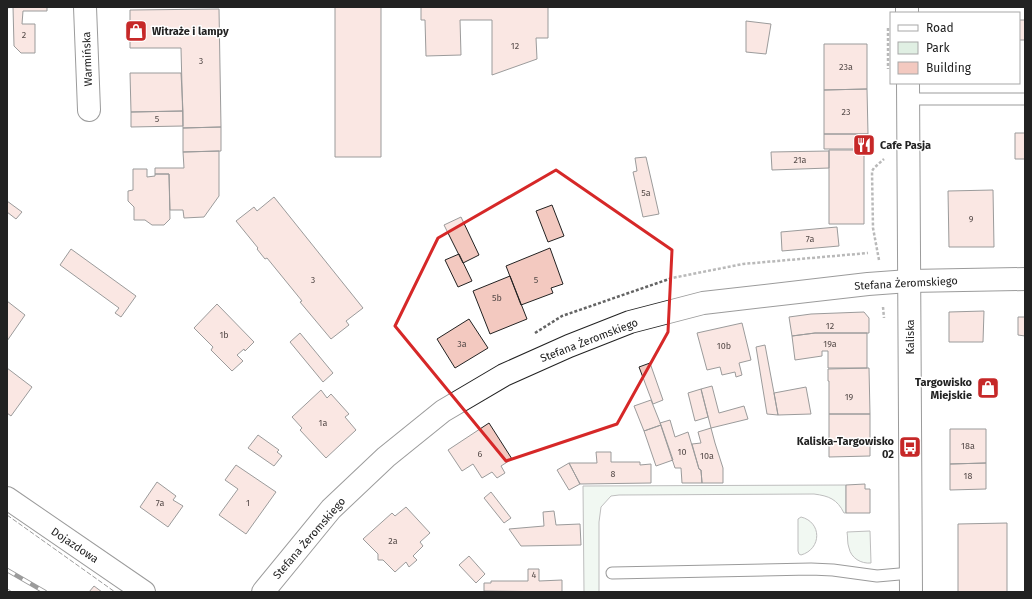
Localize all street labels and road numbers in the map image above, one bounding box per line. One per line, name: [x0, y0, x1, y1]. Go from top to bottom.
street label: Warmińska: [80, 31, 95, 86]
street label: Stefana Żeromskiego: [854, 273, 958, 293]
street label: Stefana Żeromskiego: [538, 315, 640, 365]
street label: Kaliska: [904, 319, 917, 355]
street label: Stefana Żeromskiego: [270, 494, 348, 582]
street label: Dojazdowa: [49, 525, 101, 566]

